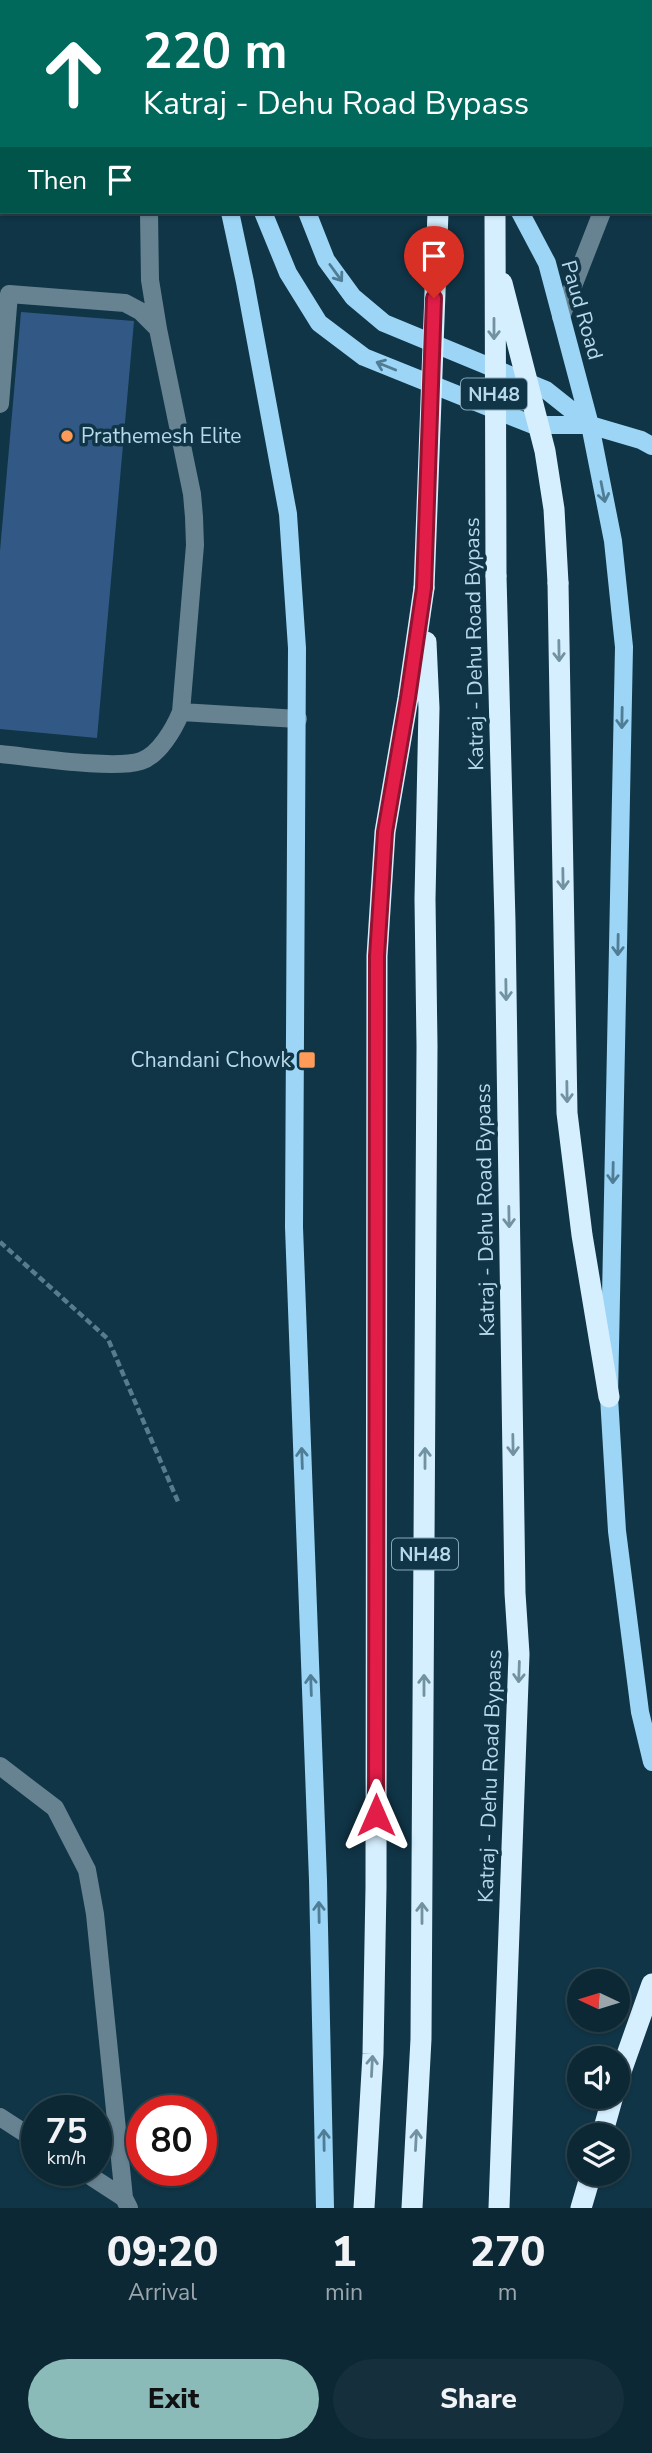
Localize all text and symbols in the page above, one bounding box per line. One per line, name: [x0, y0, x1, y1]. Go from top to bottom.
text: 220 m: [143, 18, 287, 85]
icon: ahead: [28, 28, 119, 119]
text: Katraj - Dehu Road Bypass: [143, 82, 529, 125]
icon: arrive: [101, 161, 139, 199]
text: Then: [28, 163, 87, 198]
pin: [404, 226, 464, 298]
icon: arrive: [415, 237, 453, 275]
street label: Paud Road: [554, 257, 610, 363]
one-way arrow: [329, 263, 343, 282]
one-way arrow: [487, 317, 501, 340]
one-way arrow: [376, 359, 397, 372]
road number: NH48: [461, 378, 527, 410]
place label: Prathemesh Elite: [81, 422, 241, 450]
marker: Prathemesh Elite: [59, 428, 75, 444]
one-way arrow: [597, 480, 611, 503]
street label: Katraj - Dehu Road Bypass: [458, 517, 490, 771]
one-way arrow: [552, 640, 566, 663]
one-way arrow: [615, 706, 629, 729]
one-way arrow: [556, 867, 569, 890]
one-way arrow: [611, 933, 625, 956]
one-way arrow: [499, 978, 513, 1001]
place label: Chandani Chowk: [131, 1046, 291, 1074]
marker: Chandani Chowk: [297, 1050, 317, 1070]
one-way arrow: [560, 1080, 573, 1103]
street label: Katraj - Dehu Road Bypass: [469, 1083, 501, 1337]
one-way arrow: [607, 1161, 620, 1184]
one-way arrow: [502, 1206, 516, 1229]
one-way arrow: [506, 1433, 519, 1456]
one-way arrow: [296, 1446, 309, 1469]
one-way arrow: [418, 1446, 432, 1469]
road number: NH48: [392, 1538, 458, 1570]
street label: Katraj - Dehu Road Bypass: [472, 1649, 508, 1903]
one-way arrow: [512, 1660, 525, 1683]
one-way arrow: [304, 1674, 317, 1697]
one-way arrow: [417, 1674, 431, 1697]
position arrow: [339, 1778, 413, 1852]
one-way arrow: [312, 1901, 325, 1924]
one-way arrow: [415, 1901, 429, 1924]
north arrow: [567, 1969, 630, 2032]
map controls: [567, 1969, 630, 2186]
button: sound: [567, 2046, 630, 2109]
one-way arrow: [366, 2056, 379, 2078]
speed limit sign: 80: [126, 2095, 217, 2186]
text: 75: [45, 2108, 88, 2155]
button: layers: [567, 2123, 630, 2186]
one-way arrow: [317, 2129, 330, 2152]
one-way arrow: [409, 2129, 422, 2152]
text: km/h: [47, 2146, 86, 2170]
text: 09:20: [107, 2224, 218, 2281]
text: 1: [331, 2224, 357, 2281]
text: 270: [470, 2224, 545, 2281]
text: Arrival: [128, 2277, 197, 2308]
text: min: [325, 2277, 363, 2308]
text: m: [498, 2277, 517, 2308]
button: Exit: [28, 2359, 319, 2439]
button: Share: [333, 2359, 624, 2439]

